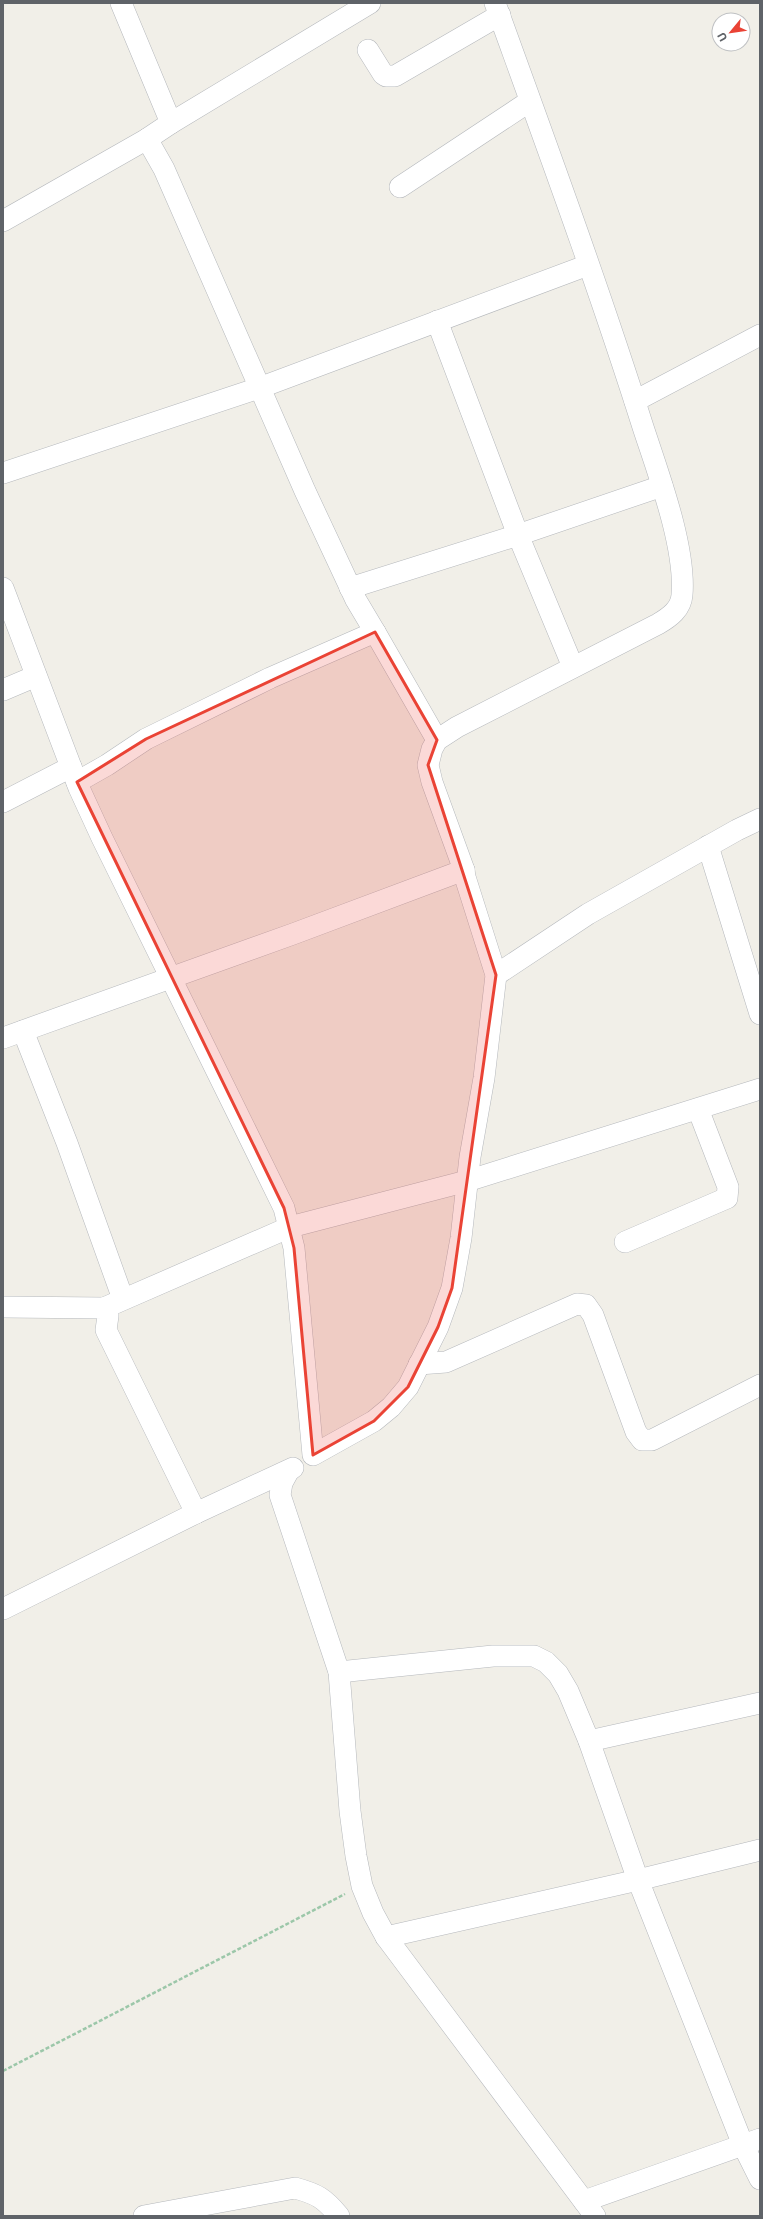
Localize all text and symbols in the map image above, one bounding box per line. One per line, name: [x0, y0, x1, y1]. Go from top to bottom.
north arrow: [711, 12, 751, 52]
text: U: [714, 30, 730, 44]

